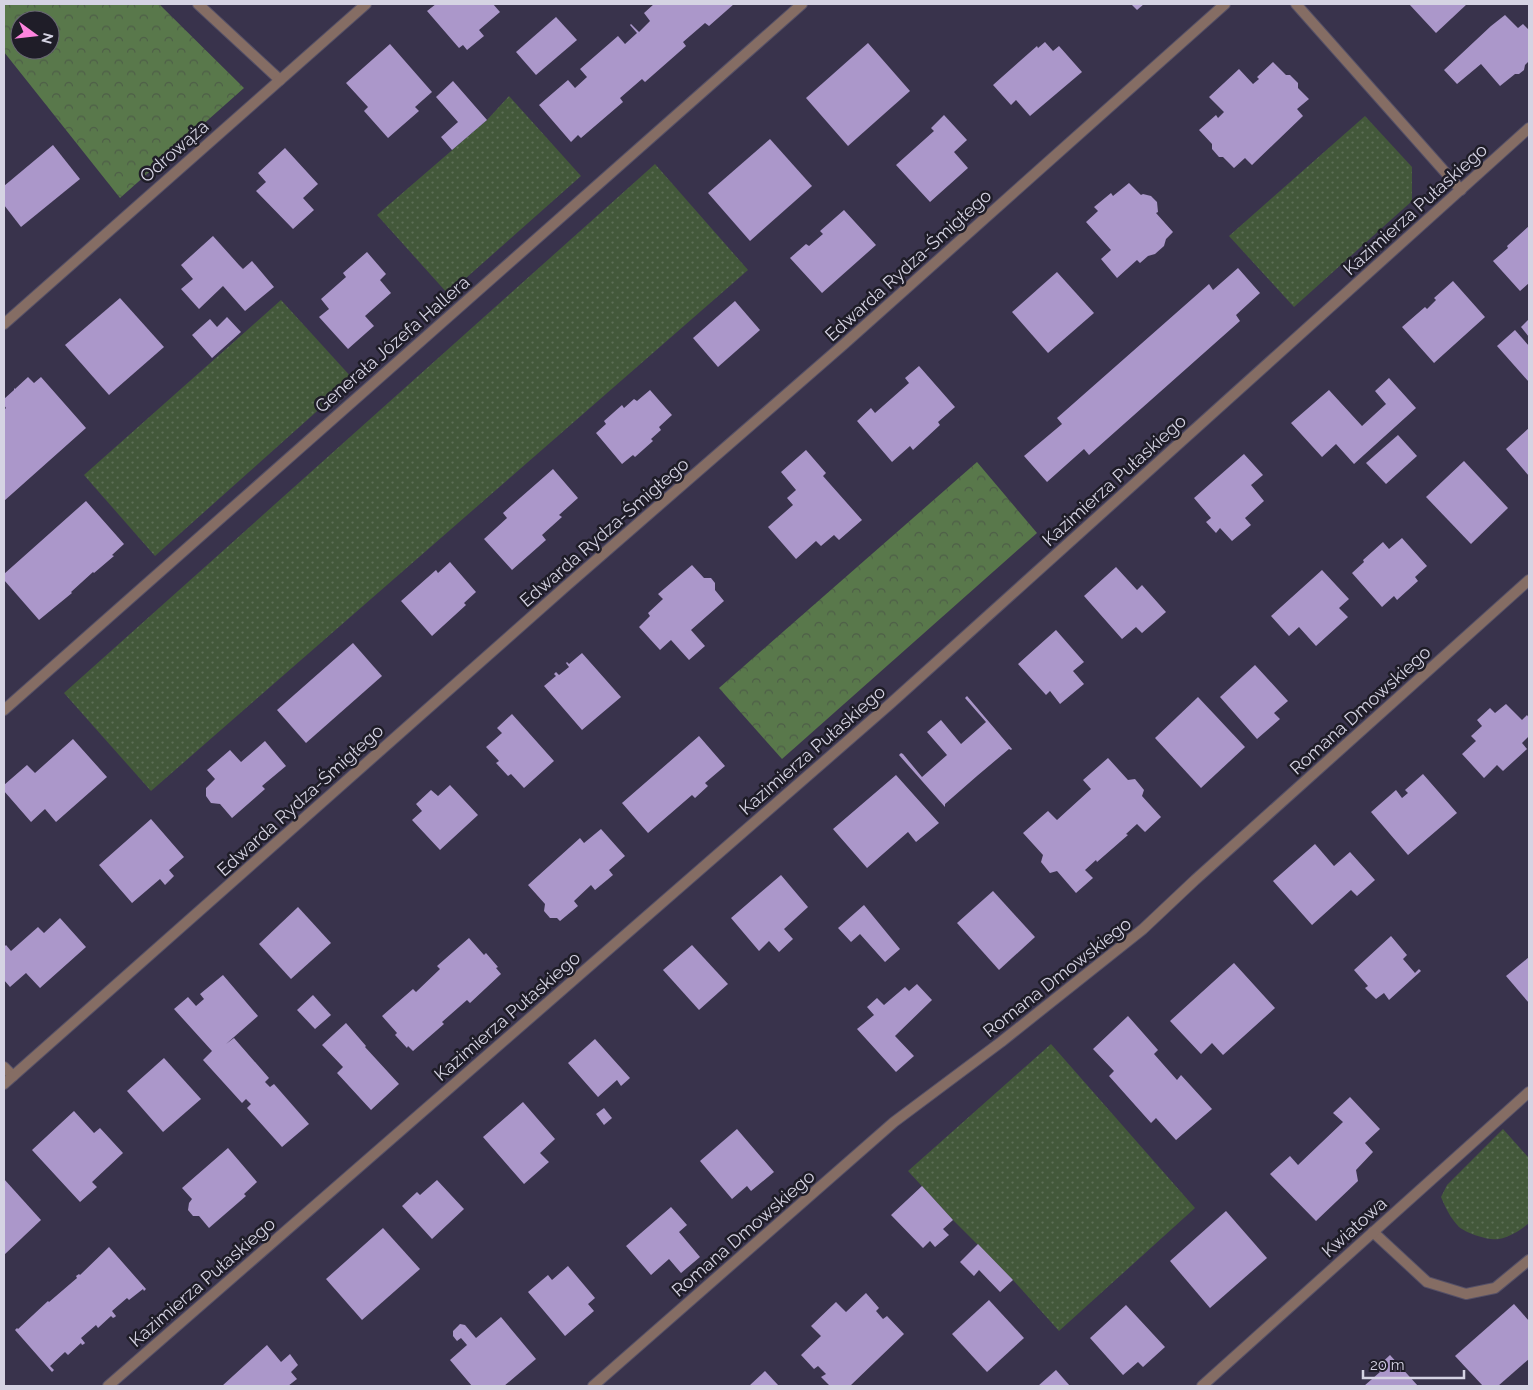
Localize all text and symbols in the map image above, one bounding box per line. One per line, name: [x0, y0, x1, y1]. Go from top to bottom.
north arrow: [10, 10, 60, 60]
text: N: [38, 31, 57, 46]
street label: Odrowąża: [135, 116, 213, 186]
street label: Kazimierza Pułaskiego: [1339, 139, 1491, 279]
street label: Edwarda Rydza-Śmigłego: [820, 184, 996, 345]
street label: Generała Józefa Hallera: [311, 271, 473, 417]
street label: Kazimierza Pułaskiego: [1038, 410, 1190, 550]
street label: Edwarda Rydza-Śmigłego: [515, 452, 693, 611]
street label: Romana Dmowskiego: [1285, 641, 1435, 779]
street label: Kazimierza Pułaskiego: [735, 681, 889, 819]
street label: Edwarda Rydza-Śmigłego: [212, 719, 388, 880]
street label: Romana Dmowskiego: [979, 912, 1135, 1041]
street label: Kazimierza Pułaskiego: [430, 947, 584, 1085]
street label: Romana Dmowskiego: [667, 1165, 819, 1301]
street label: Kwiatowa: [1317, 1193, 1391, 1261]
street label: Kazimierza Pułaskiego: [125, 1213, 279, 1351]
scale bar: [1363, 1348, 1464, 1380]
text: 20 m: [1370, 1356, 1405, 1374]

